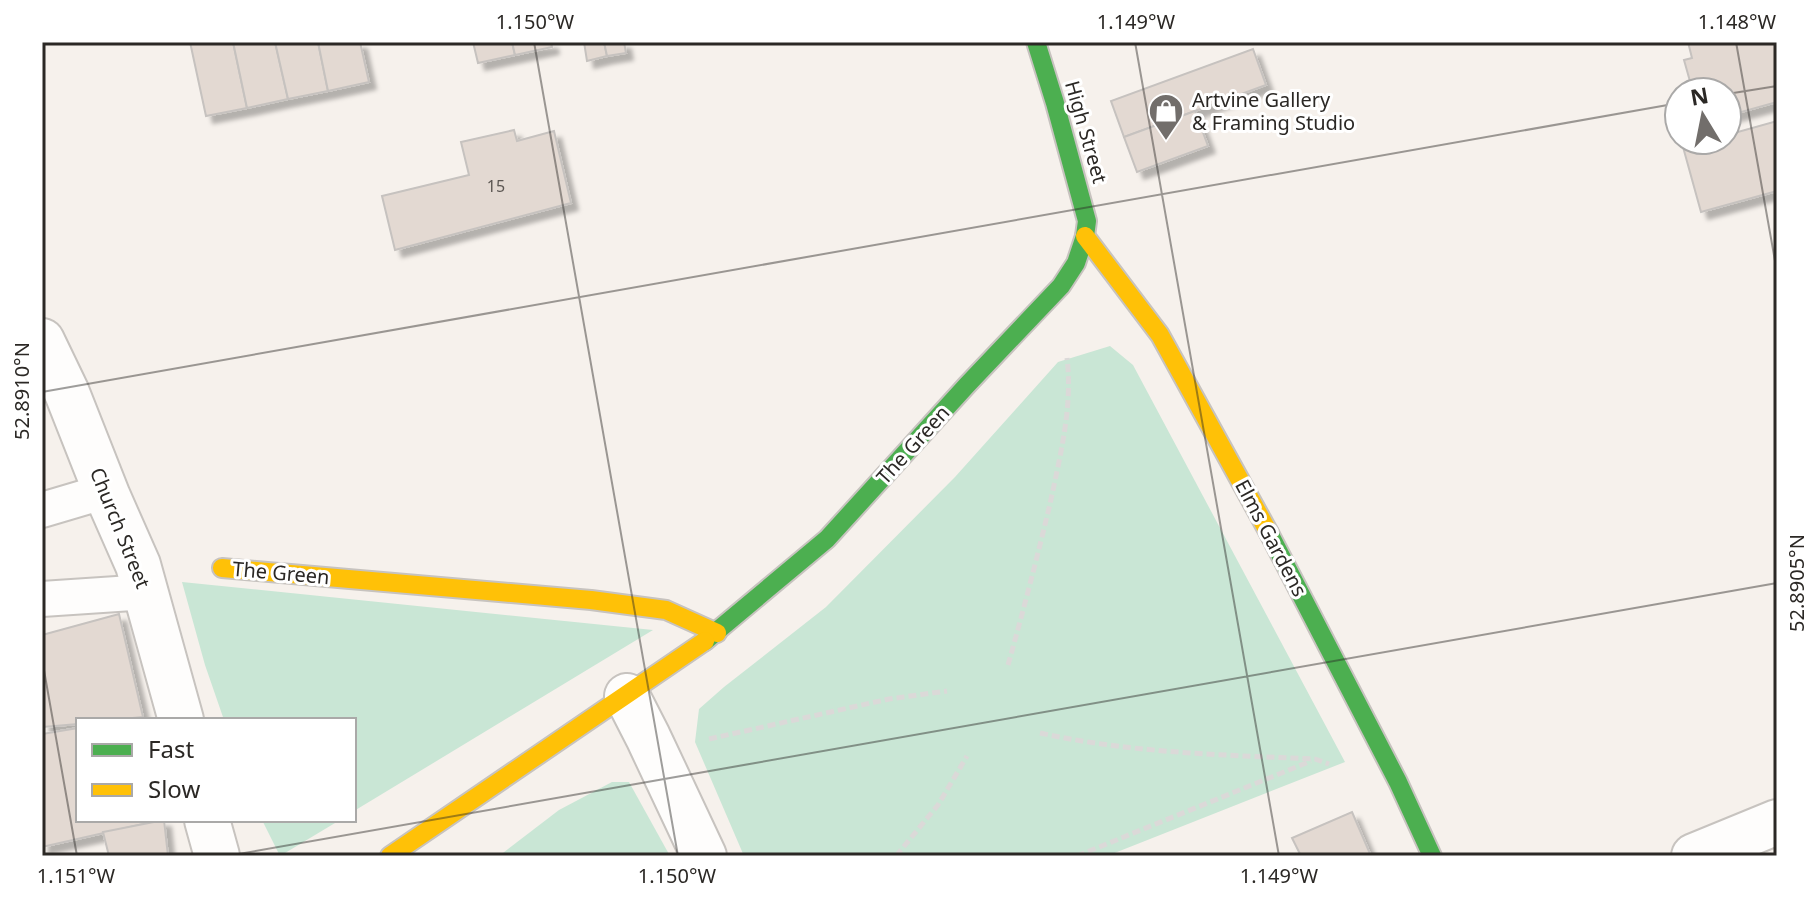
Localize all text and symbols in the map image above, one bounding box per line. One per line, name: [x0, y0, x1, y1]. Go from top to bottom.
text: 1.150°W: [496, 8, 575, 35]
text: 1.149°W: [1097, 8, 1176, 35]
text: 1.148°W: [1698, 8, 1777, 35]
north arrow: [1663, 76, 1743, 156]
street label: High Street: [1059, 77, 1114, 186]
text: N: [1688, 79, 1711, 112]
place label: Artvine Gallery & Framing Studio: [1192, 86, 1355, 136]
shop icon: Artvine Gallery & Framing Studio: [1147, 92, 1185, 142]
house number: 15: [487, 175, 505, 197]
text: 52.8910°N: [8, 342, 35, 440]
street label: The Green: [870, 399, 955, 490]
street label: Church Street: [84, 463, 157, 592]
street label: Elms Gardens: [1229, 475, 1314, 601]
text: 52.8905°N: [1783, 534, 1810, 632]
street label: The Green: [231, 555, 331, 590]
legend: [76, 718, 356, 822]
text: Fast: [148, 732, 194, 765]
text: Slow: [148, 772, 200, 805]
text: 1.151°W: [37, 862, 116, 889]
text: 1.150°W: [638, 862, 717, 889]
text: 1.149°W: [1240, 862, 1319, 889]

